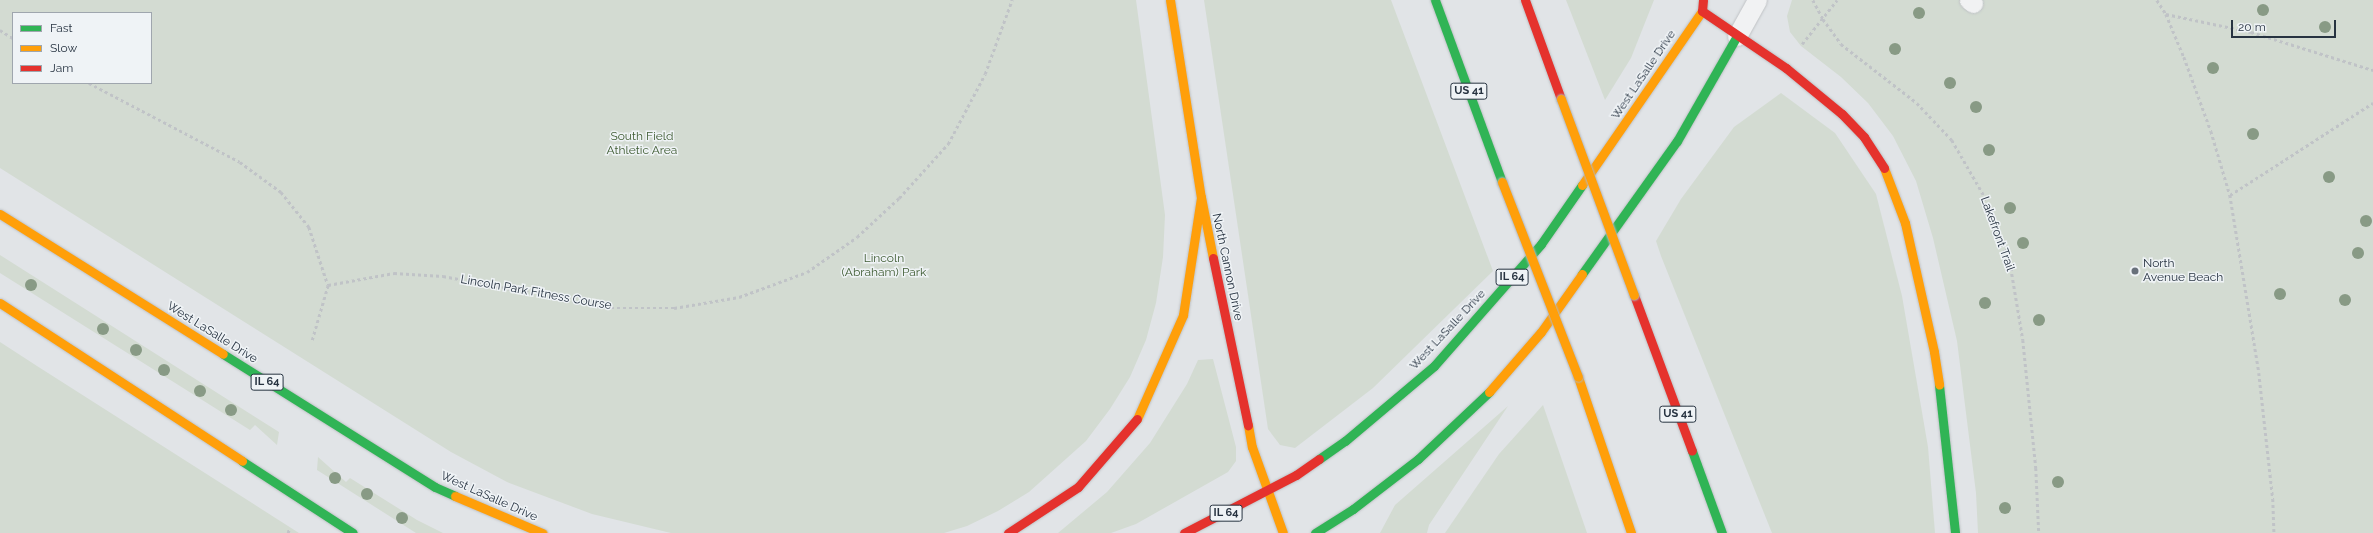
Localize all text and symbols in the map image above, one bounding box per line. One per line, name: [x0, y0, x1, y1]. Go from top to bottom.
legend: [12, 12, 152, 84]
scale bar: [2233, 12, 2338, 38]
text: 20 m: [2238, 20, 2266, 34]
text: Fast: [50, 21, 73, 35]
street label: West LaSalle Drive: [1609, 28, 1679, 122]
text: Slow: [50, 41, 77, 55]
text: Jam: [50, 61, 73, 75]
road number: US 41: [1450, 82, 1488, 100]
park label: South Field Athletic Area: [606, 130, 678, 158]
street label: Lakefront Trail: [1977, 195, 2017, 273]
street label: North Cannon Drive: [1209, 212, 1245, 322]
park label: Lincoln (Abraham) Park: [842, 252, 926, 280]
place label: North Avenue Beach: [2143, 257, 2223, 285]
marker: North Avenue Beach: [2130, 266, 2140, 276]
road number: IL 64: [1495, 268, 1529, 286]
street label: Lincoln Park Fitness Course: [459, 273, 613, 313]
street label: West LaSalle Drive: [1407, 287, 1489, 373]
street label: West LaSalle Drive: [164, 299, 260, 367]
road number: IL 64: [250, 373, 284, 391]
road number: US 41: [1659, 405, 1697, 423]
street label: West LaSalle Drive: [438, 469, 540, 525]
road number: IL 64: [1209, 504, 1243, 522]

